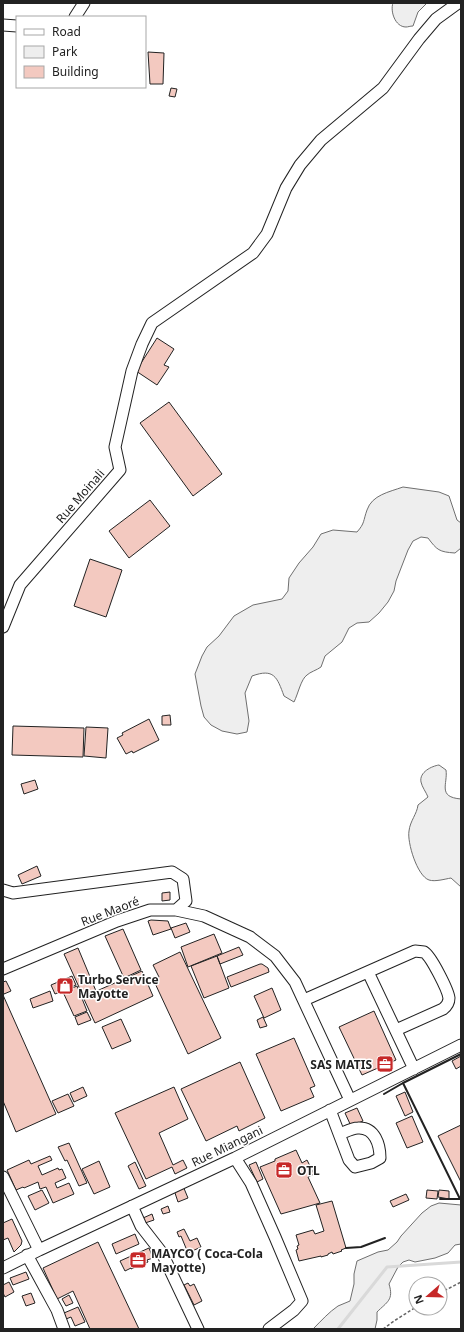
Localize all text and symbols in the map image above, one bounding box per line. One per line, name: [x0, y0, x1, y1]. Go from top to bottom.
legend: [16, 16, 146, 88]
text: Road: [52, 23, 81, 40]
text: Park: [52, 43, 78, 60]
text: Building: [52, 63, 99, 80]
street label: Rue Moinali: [52, 465, 108, 527]
street label: Rue Maoré: [78, 892, 142, 930]
place label: Turbo Service Mayotte: [78, 971, 159, 1002]
shop icon: Turbo Service Mayotte: [55, 976, 75, 996]
office icon: SAS MATIS: [375, 1054, 395, 1074]
place label: SAS MATIS: [310, 1056, 372, 1073]
street label: Rue Miangani: [188, 1121, 266, 1171]
office icon: OTL: [274, 1160, 294, 1180]
place label: OTL: [297, 1162, 320, 1179]
place label: MAYCO ( Coca-Cola Mayotte): [151, 1245, 263, 1276]
office icon: MAYCO ( Coca-Cola Mayotte): [128, 1250, 148, 1270]
north arrow: [408, 1276, 448, 1316]
text: N: [410, 1293, 427, 1306]

